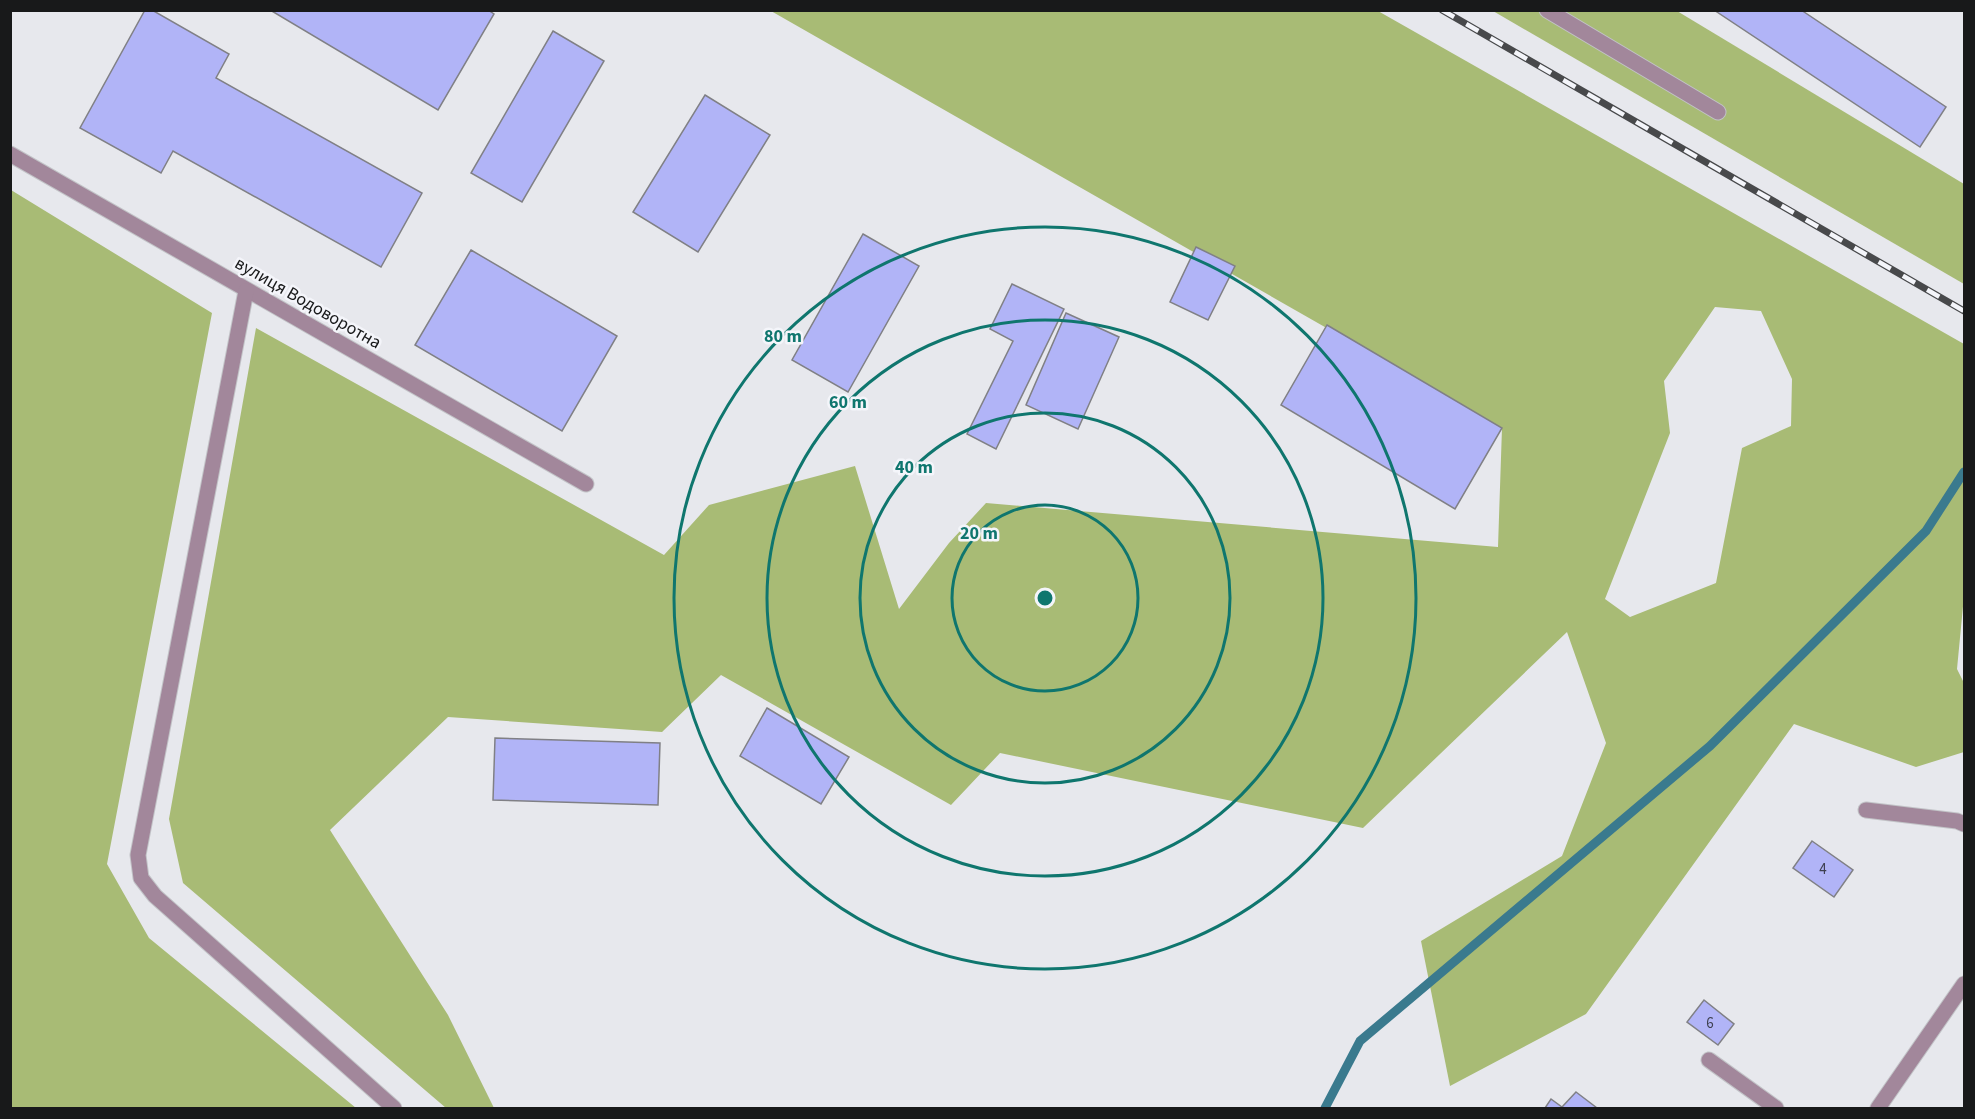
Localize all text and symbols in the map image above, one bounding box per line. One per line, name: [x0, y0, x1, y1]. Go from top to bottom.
street label: вулиця Водоворотна: [230, 251, 386, 355]
text: 80 m: [764, 324, 802, 349]
text: 60 m: [829, 390, 867, 415]
text: 40 m: [895, 455, 933, 480]
text: 20 m: [960, 521, 998, 546]
centre of rings: [1035, 588, 1055, 608]
house number: 4: [1819, 859, 1827, 880]
house number: 6: [1706, 1013, 1714, 1034]

